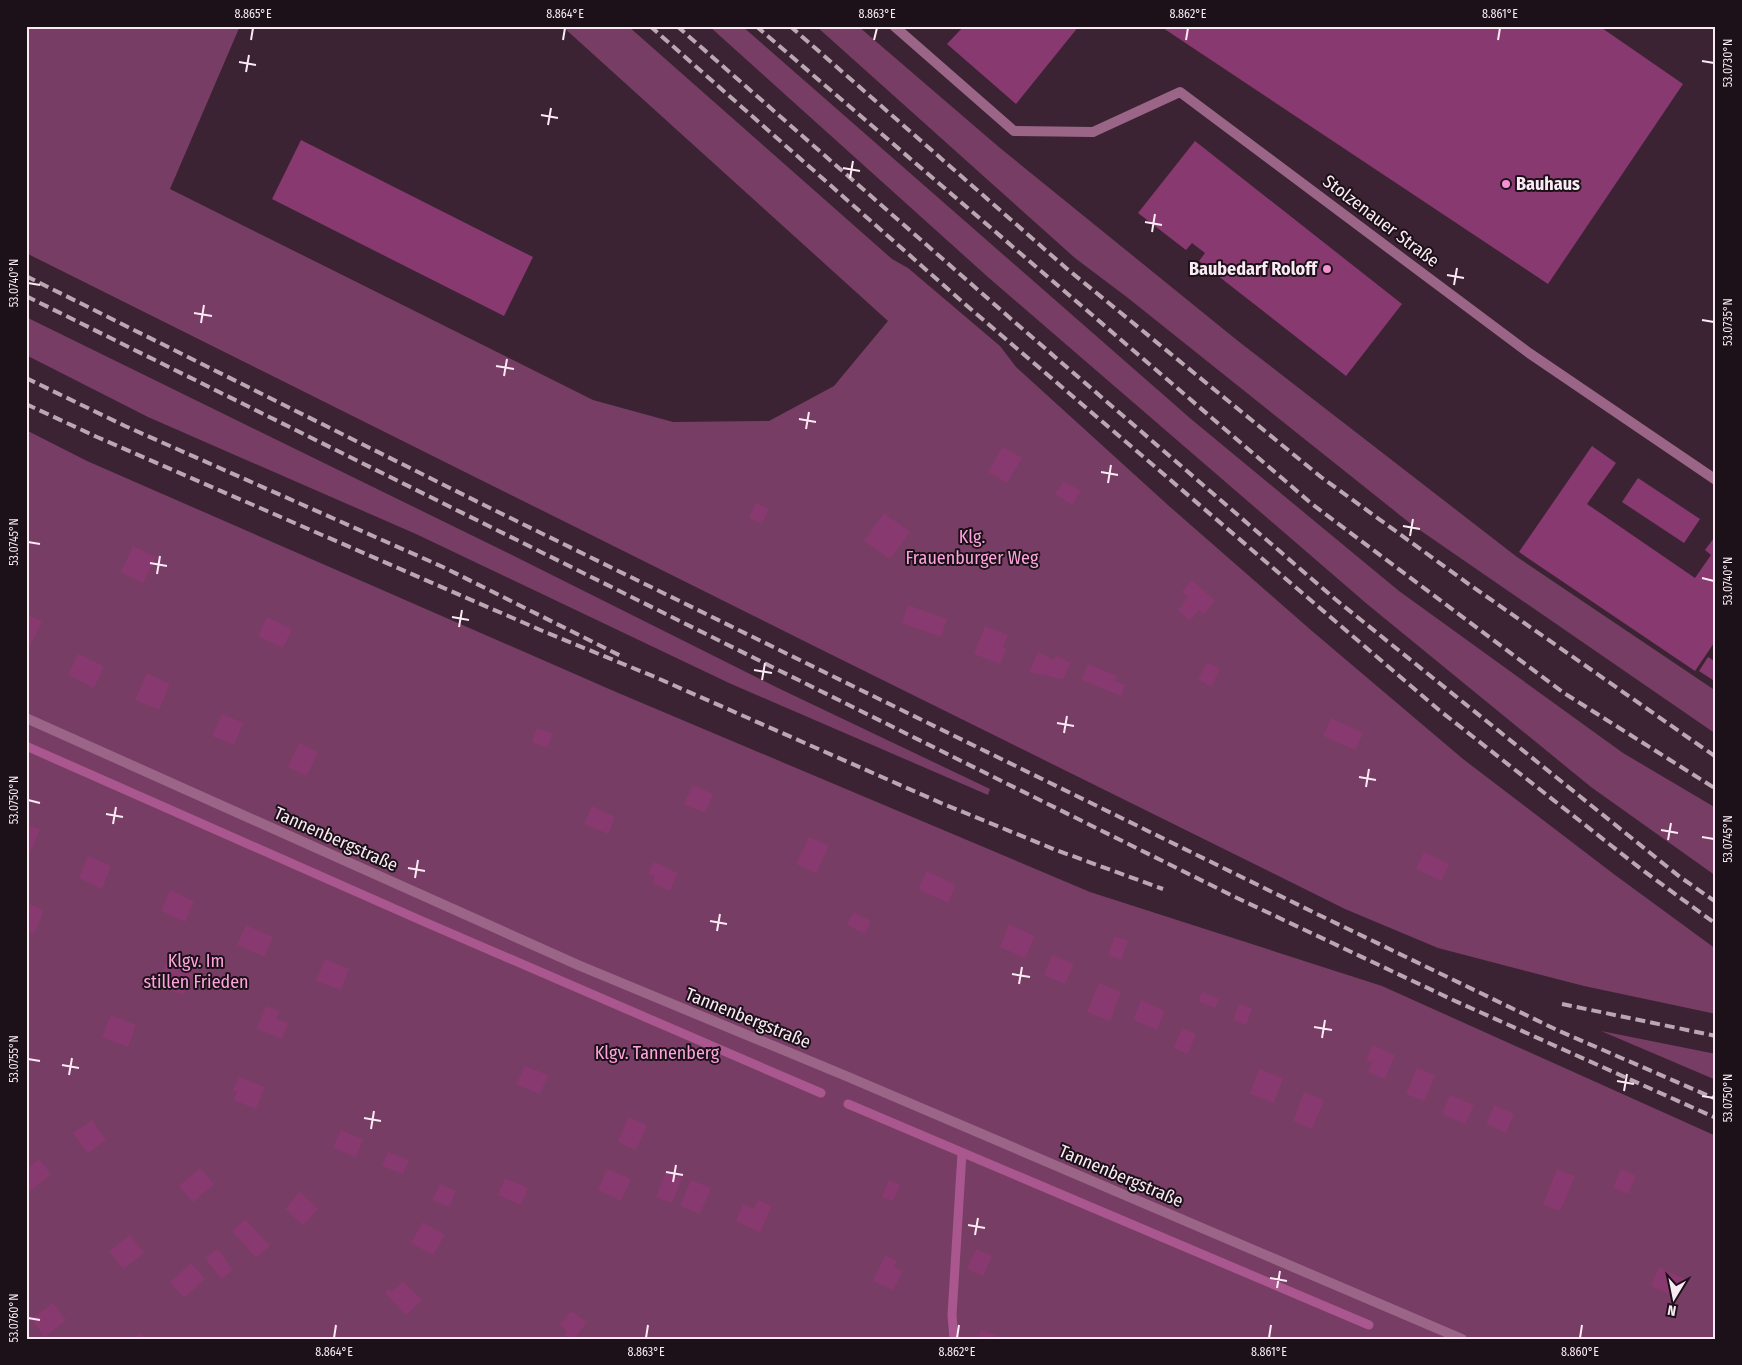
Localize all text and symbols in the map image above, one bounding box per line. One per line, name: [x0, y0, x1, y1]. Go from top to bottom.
text: 8.865°E: [234, 7, 272, 21]
text: 8.864°E: [546, 7, 584, 21]
text: 8.863°E: [858, 7, 896, 21]
text: 8.862°E: [1170, 7, 1207, 21]
text: 8.861°E: [1482, 7, 1518, 21]
text: 53.0730°N: [1721, 39, 1735, 87]
street label: Stolzenauer Straße: [1319, 170, 1444, 272]
place label: Bauhaus: [1516, 173, 1580, 195]
marker: Bauhaus: [1500, 178, 1512, 190]
place label: Baubedarf Roloff: [1189, 258, 1319, 280]
text: 53.0740°N: [7, 259, 21, 307]
marker: Baubedarf Roloff: [1321, 263, 1333, 275]
text: 53.0735°N: [1721, 298, 1735, 346]
text: 53.0745°N: [7, 518, 21, 566]
park label: Klg. Frauenburger Weg: [906, 526, 1039, 569]
text: 53.0740°N: [1721, 557, 1735, 605]
text: 53.0750°N: [7, 776, 21, 824]
street label: Tannenbergstraße: [271, 802, 401, 876]
text: 53.0745°N: [1721, 815, 1735, 863]
park label: Klgv. Im stillen Frieden: [143, 950, 249, 993]
street label: Tannenbergstraße: [682, 983, 814, 1053]
text: 53.0755°N: [7, 1035, 21, 1083]
park label: Klgv. Tannenberg: [595, 1042, 720, 1064]
text: 53.0750°N: [1721, 1074, 1735, 1122]
street label: Tannenbergstraße: [1055, 1140, 1187, 1212]
north arrow: [1650, 1272, 1700, 1322]
text: 53.0760°N: [7, 1294, 21, 1342]
text: N: [1666, 1301, 1677, 1319]
text: 8.864°E: [315, 1345, 353, 1359]
text: 8.863°E: [627, 1345, 665, 1359]
text: 8.862°E: [939, 1345, 976, 1359]
text: 8.861°E: [1251, 1345, 1287, 1359]
text: 8.860°E: [1561, 1345, 1599, 1359]

